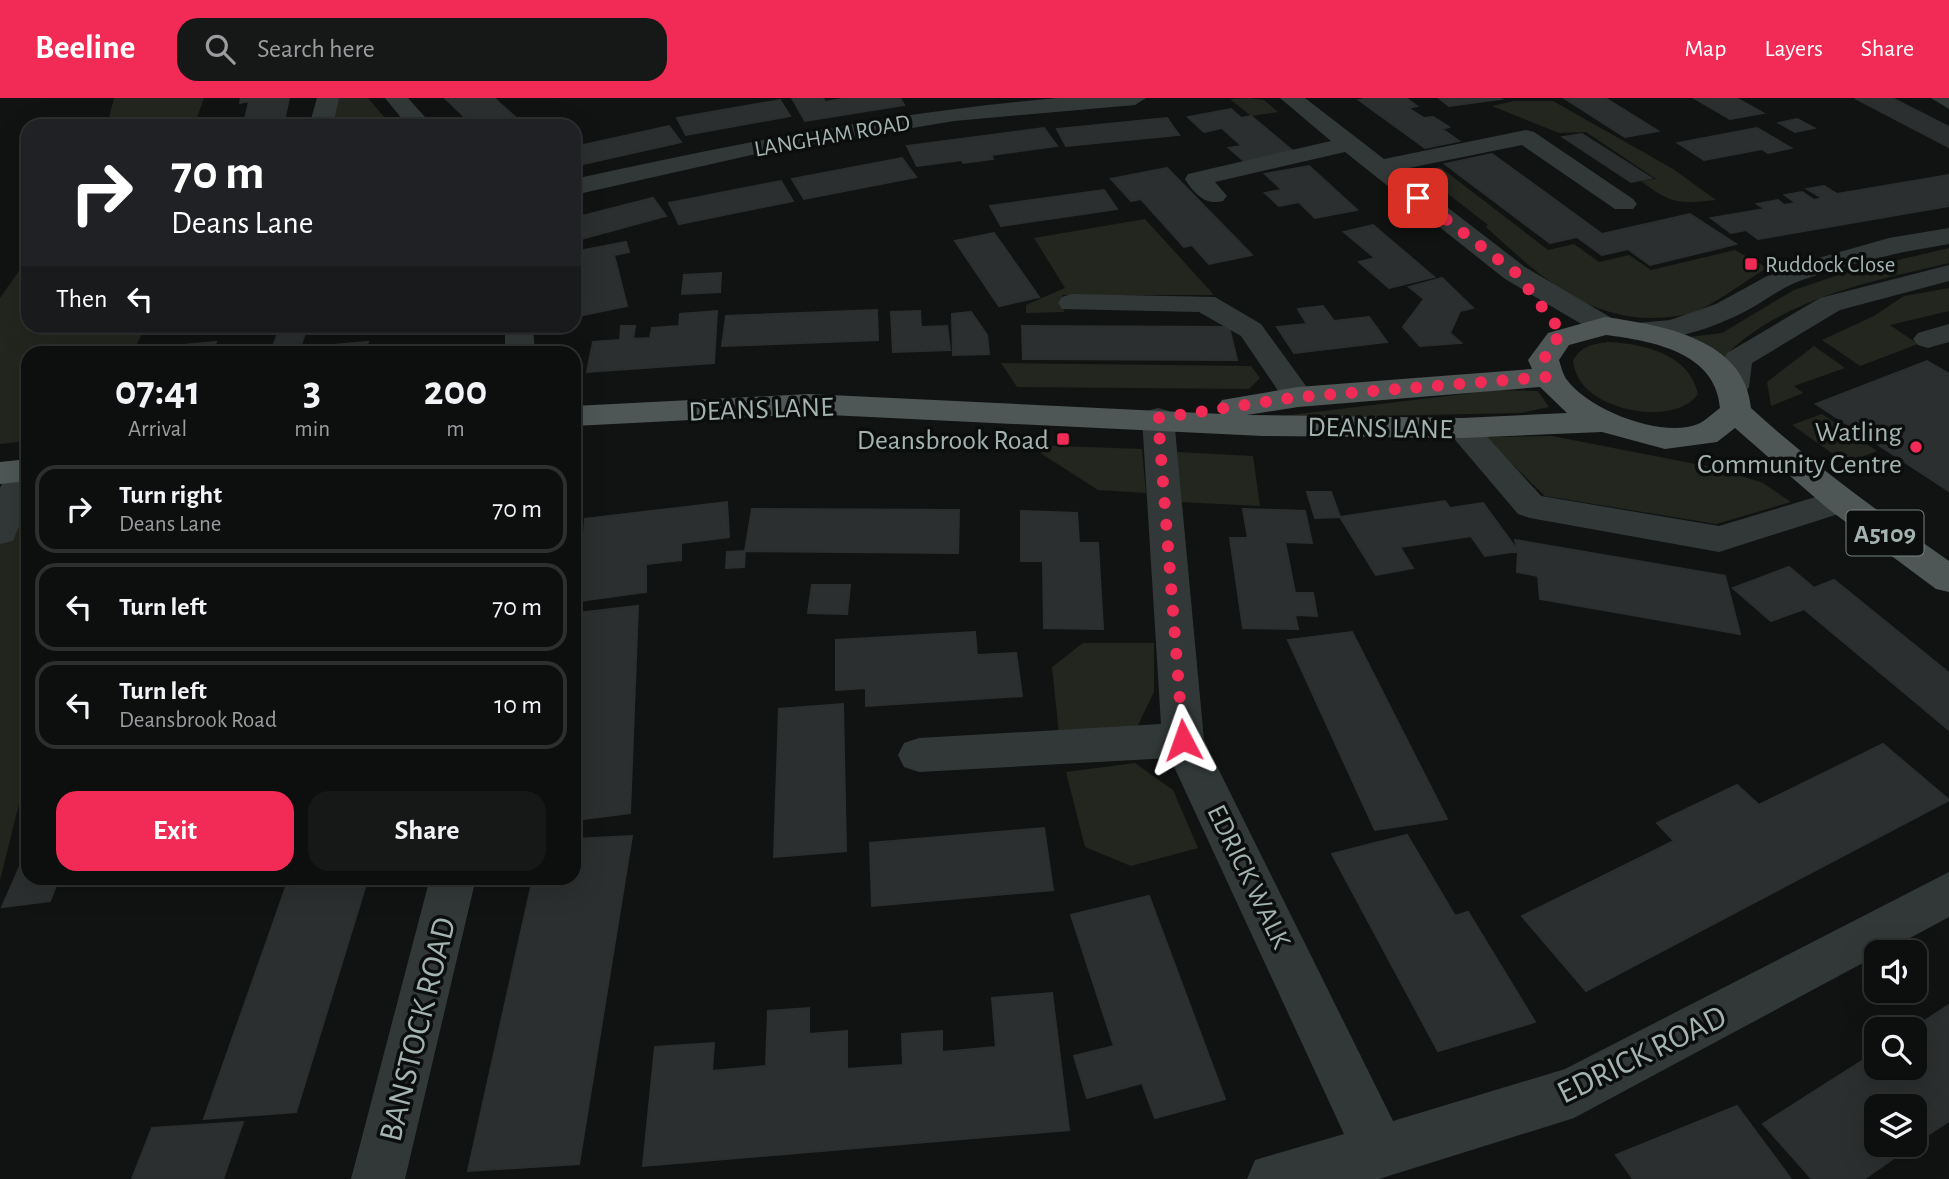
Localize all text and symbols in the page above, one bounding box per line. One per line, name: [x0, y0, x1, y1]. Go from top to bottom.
search box: [177, 18, 667, 81]
icon: search: [201, 30, 239, 68]
text: Beeline: [35, 32, 135, 65]
text: Search here: [257, 36, 375, 62]
text: Map: [1684, 37, 1726, 61]
text: Layers: [1764, 37, 1823, 61]
text: Share: [1861, 37, 1914, 61]
street label: LANGHAM ROAD: [753, 111, 912, 162]
icon: right: [56, 147, 147, 238]
text: 70 m: [171, 149, 265, 198]
pin: [1388, 168, 1448, 228]
icon: arrive: [1399, 179, 1437, 217]
text: Deans Lane: [171, 207, 314, 239]
place label: Ruddock Close: [1765, 254, 1895, 277]
marker: Ruddock Close: [1743, 256, 1759, 272]
icon: left: [121, 280, 159, 318]
text: Then: [56, 286, 107, 312]
text: 07:41: [115, 370, 201, 412]
text: 3: [303, 370, 321, 412]
text: 200: [424, 370, 487, 412]
street label: DEANS LANE: [688, 393, 834, 427]
street label: DEANS LANE: [1307, 414, 1453, 444]
text: Arrival: [128, 418, 187, 441]
text: min: [294, 418, 330, 441]
text: m: [446, 418, 465, 441]
place label: Watling Community Centre: [1697, 419, 1902, 479]
place label: Deansbrook Road: [857, 427, 1049, 455]
marker: Deansbrook Road: [1055, 431, 1071, 447]
marker: Watling Community Centre: [1908, 439, 1924, 455]
text: Turn right: [119, 482, 222, 508]
icon: right: [60, 490, 98, 528]
text: 70 m: [492, 496, 542, 522]
road number: A5109: [1846, 510, 1924, 556]
text: Deans Lane: [119, 513, 221, 536]
icon: left: [60, 588, 98, 626]
text: Turn left: [119, 594, 207, 620]
text: 70 m: [492, 594, 542, 620]
text: Turn left: [119, 678, 207, 704]
icon: left: [60, 686, 98, 724]
text: 10 m: [494, 692, 542, 718]
position arrow: [1146, 703, 1220, 777]
text: Deansbrook Road: [119, 709, 277, 732]
button: Exit: [56, 791, 294, 871]
button: Share: [308, 791, 546, 871]
street label: EDRICK WALK: [1201, 801, 1295, 954]
street label: BANSTOCK ROAD: [375, 914, 462, 1145]
map controls: [1864, 940, 1927, 1157]
button: sound: [1864, 940, 1927, 1003]
street label: EDRICK ROAD: [1552, 1000, 1732, 1110]
button: search: [1864, 1017, 1927, 1080]
button: layers: [1864, 1094, 1927, 1157]

